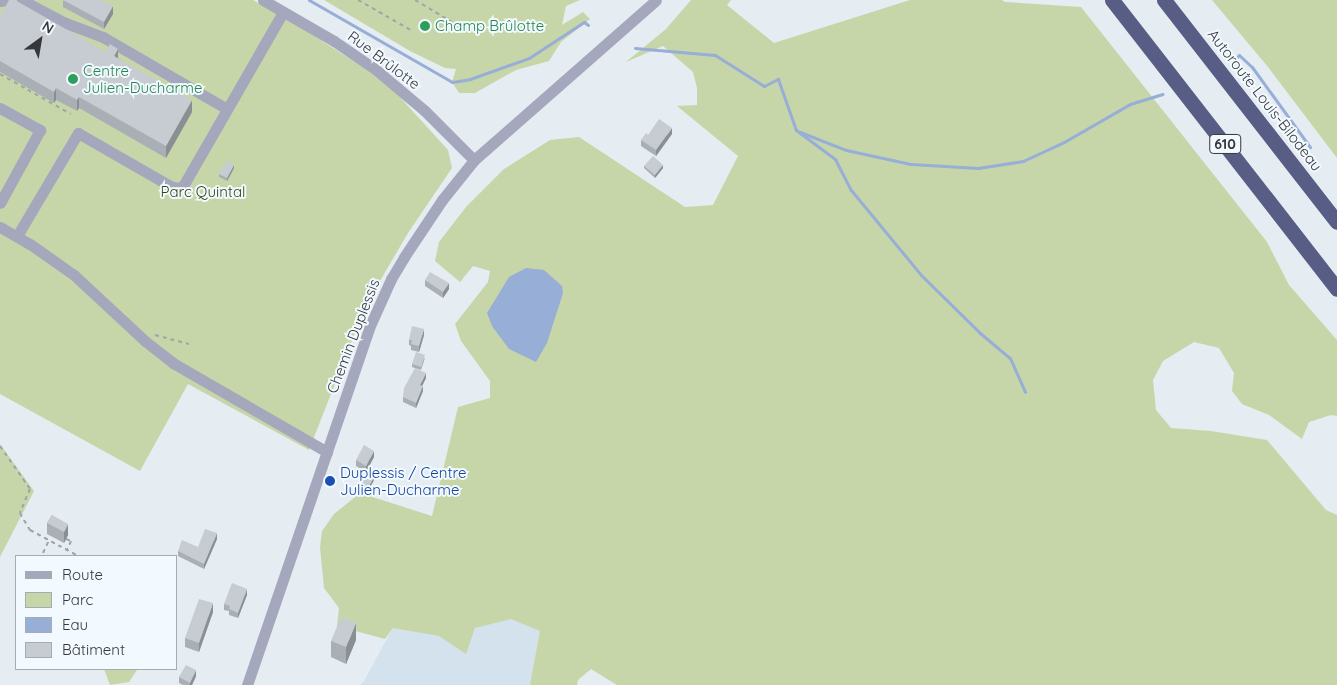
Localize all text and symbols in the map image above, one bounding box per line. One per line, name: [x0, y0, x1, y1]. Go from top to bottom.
north arrow: [15, 15, 65, 65]
text: N: [39, 17, 57, 38]
place label: Champ Brûlotte: [435, 17, 544, 35]
marker: Champ Brûlotte: [419, 20, 431, 32]
street label: Autoroute Louis-Bilodeau: [1204, 26, 1326, 174]
street label: Rue Brûlotte: [344, 27, 424, 93]
place label: Centre Julien-Ducharme: [83, 61, 202, 96]
marker: Centre Julien-Ducharme: [67, 73, 79, 85]
road number: 610: [1209, 132, 1241, 156]
park label: Parc Quintal: [161, 183, 245, 201]
street label: Chemin Duplessis: [323, 276, 383, 396]
place label: Duplessis / Centre Julien-Ducharme: [340, 463, 466, 498]
marker: Duplessis / Centre Julien-Ducharme: [324, 475, 336, 487]
legend: [15, 555, 178, 670]
text: Route: [62, 565, 103, 584]
text: Parc: [62, 590, 93, 609]
text: Eau: [62, 615, 88, 634]
text: Bâtiment: [62, 640, 125, 659]

